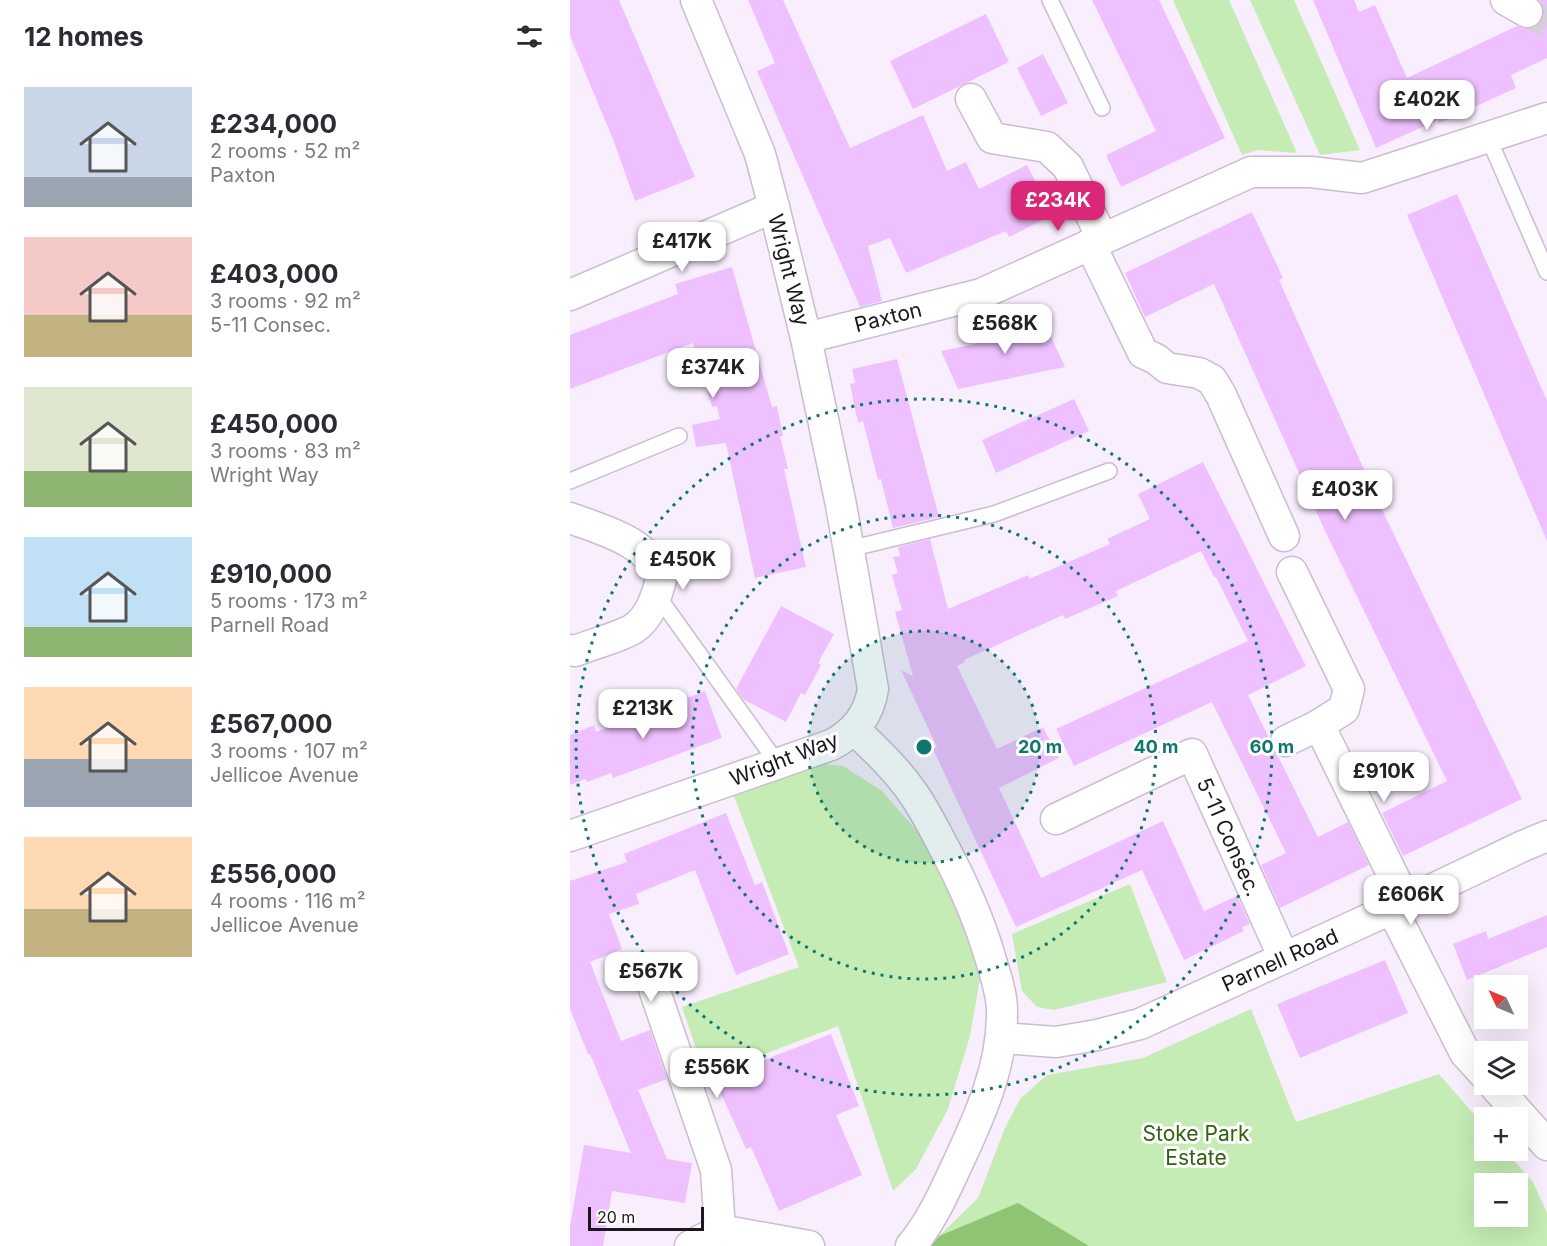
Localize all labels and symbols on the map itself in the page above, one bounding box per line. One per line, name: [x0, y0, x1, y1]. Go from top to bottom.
pin: £402K: [1385, 80, 1469, 131]
pin: £234K: [1016, 181, 1100, 232]
street label: Wright Way: [763, 212, 815, 329]
pin: £417K: [640, 222, 724, 273]
street label: Paxton: [852, 297, 924, 337]
pin: £568K: [963, 304, 1047, 355]
pin: £374K: [671, 348, 755, 399]
pin: £403K: [1303, 470, 1387, 521]
pin: £450K: [641, 540, 725, 591]
pin: £213K: [601, 689, 685, 740]
street label: Wright Way: [726, 727, 842, 791]
text: 20 m: [1018, 736, 1062, 757]
text: 40 m: [1134, 736, 1179, 757]
text: 60 m: [1250, 736, 1294, 757]
centre of rings: [914, 737, 934, 757]
pin: £910K: [1342, 752, 1426, 803]
street label: 5-11 Consec.: [1192, 774, 1266, 900]
pin: £606K: [1369, 875, 1453, 926]
street label: Parnell Road: [1218, 923, 1342, 997]
pin: £567K: [609, 952, 693, 1003]
north arrow: [1474, 975, 1528, 1029]
pin: £556K: [675, 1048, 759, 1099]
park label: Stoke Park Estate: [1143, 1121, 1250, 1170]
scale bar: [588, 1204, 704, 1232]

